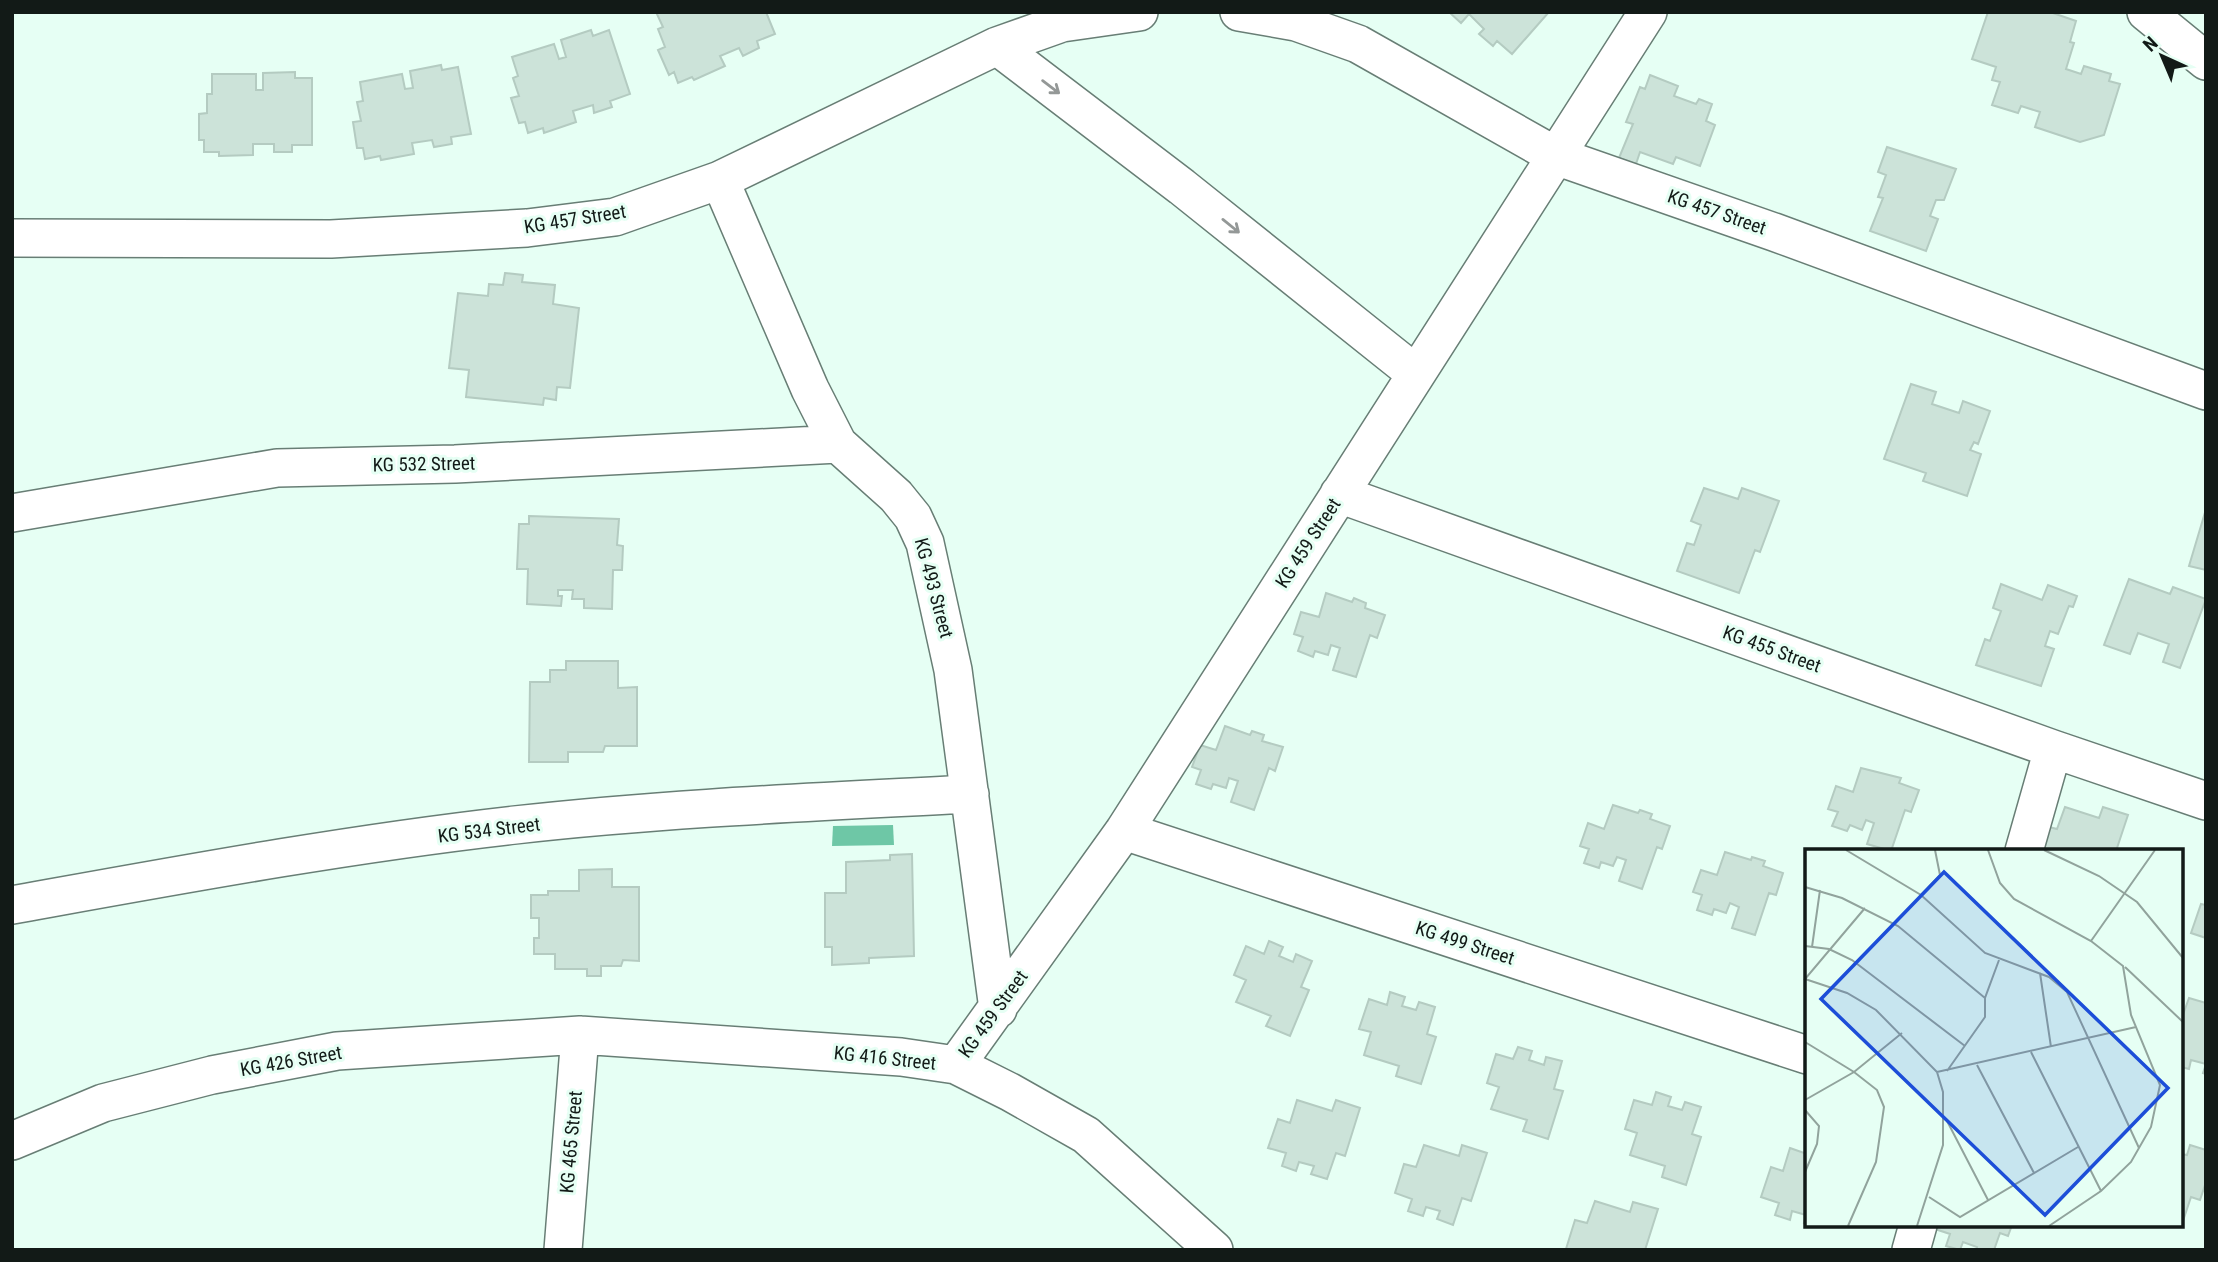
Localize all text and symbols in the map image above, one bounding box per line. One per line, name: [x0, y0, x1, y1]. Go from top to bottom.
north arrow: [2127, 21, 2197, 91]
text: N: [2138, 32, 2163, 56]
one-way arrow: [1041, 80, 1060, 95]
street label: KG 457 Street: [1665, 184, 1769, 240]
street label: KG 457 Street: [522, 200, 628, 238]
one-way arrow: [1222, 218, 1240, 234]
street label: KG 532 Street: [372, 452, 476, 476]
street label: KG 459 Street: [1270, 494, 1346, 592]
street label: KG 493 Street: [910, 535, 958, 641]
street label: KG 455 Street: [1720, 621, 1824, 677]
street label: KG 534 Street: [437, 812, 541, 848]
inset map: [1805, 849, 2183, 1227]
street label: KG 499 Street: [1413, 916, 1517, 970]
street label: KG 459 Street: [954, 966, 1032, 1062]
street label: KG 426 Street: [238, 1041, 344, 1081]
street label: KG 416 Street: [833, 1041, 937, 1075]
street label: KG 465 Street: [555, 1090, 587, 1194]

